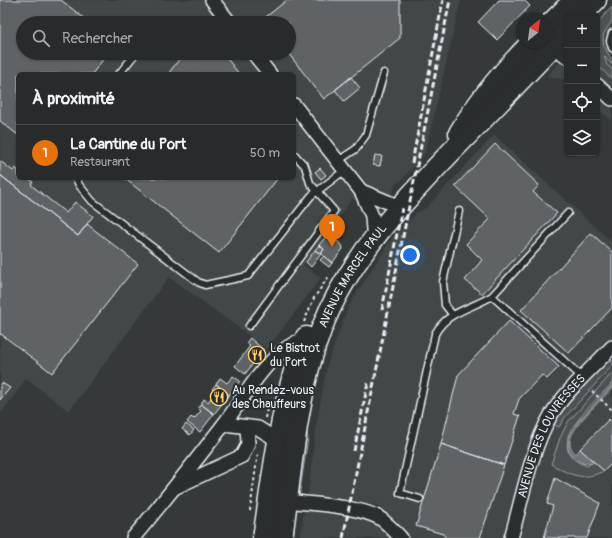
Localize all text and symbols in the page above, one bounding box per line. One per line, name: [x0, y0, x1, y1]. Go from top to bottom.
north arrow: [516, 12, 552, 48]
map controls: [564, 12, 600, 156]
button: +: [564, 12, 600, 48]
search box: [16, 16, 296, 60]
icon: search: [30, 27, 52, 49]
text: Rechercher: [62, 29, 133, 48]
button: −: [564, 48, 600, 84]
button: locate: [564, 84, 600, 120]
text: À proximité: [32, 88, 115, 109]
button: layers: [564, 120, 600, 156]
text: La Cantine du Port: [70, 135, 186, 154]
text: 1: [42, 145, 48, 161]
text: 50 m: [250, 145, 280, 161]
text: Restaurant: [70, 154, 130, 170]
pin: 1: [319, 214, 345, 247]
street label: AVENUE MARCEL PAUL: [315, 221, 390, 330]
your location: [400, 245, 420, 265]
place label: Le Bistrot du Port: [270, 341, 320, 370]
restaurant icon: Le Bistrot du Port: [247, 345, 267, 365]
street label: AVENUE DES LOUVRESSES: [514, 371, 588, 499]
place label: Au Rendez-vous des Chauffeurs: [232, 383, 315, 412]
restaurant icon: Au Rendez-vous des Chauffeurs: [209, 387, 229, 407]

